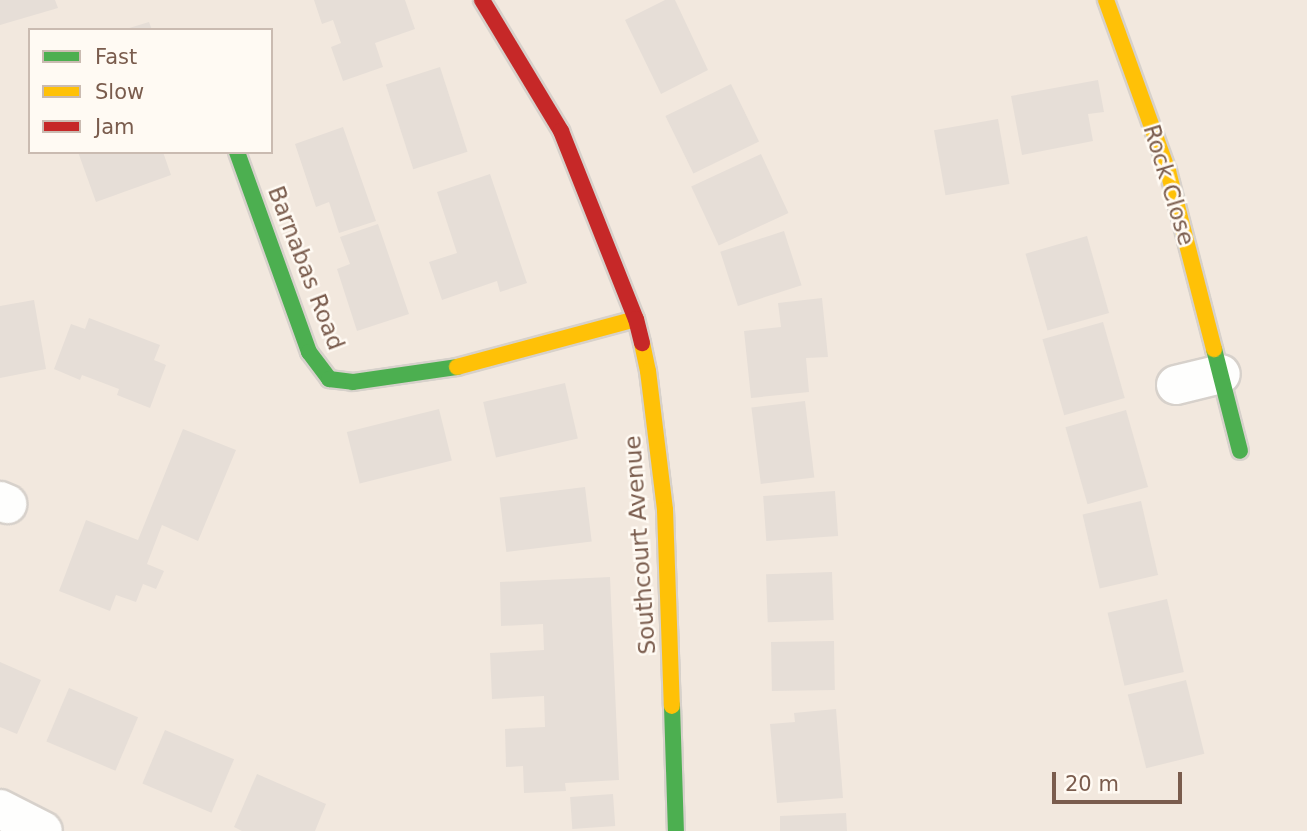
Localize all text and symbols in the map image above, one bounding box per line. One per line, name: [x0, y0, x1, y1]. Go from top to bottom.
legend: [28, 28, 273, 154]
text: Fast: [95, 45, 137, 69]
text: Slow: [95, 80, 144, 104]
text: Jam: [95, 115, 135, 139]
street label: Rock Close: [1138, 121, 1200, 249]
street label: Barnabas Road: [262, 182, 350, 354]
street label: Southcourt Avenue: [619, 435, 661, 655]
scale bar: [1055, 758, 1184, 802]
text: 20 m: [1065, 772, 1119, 796]

